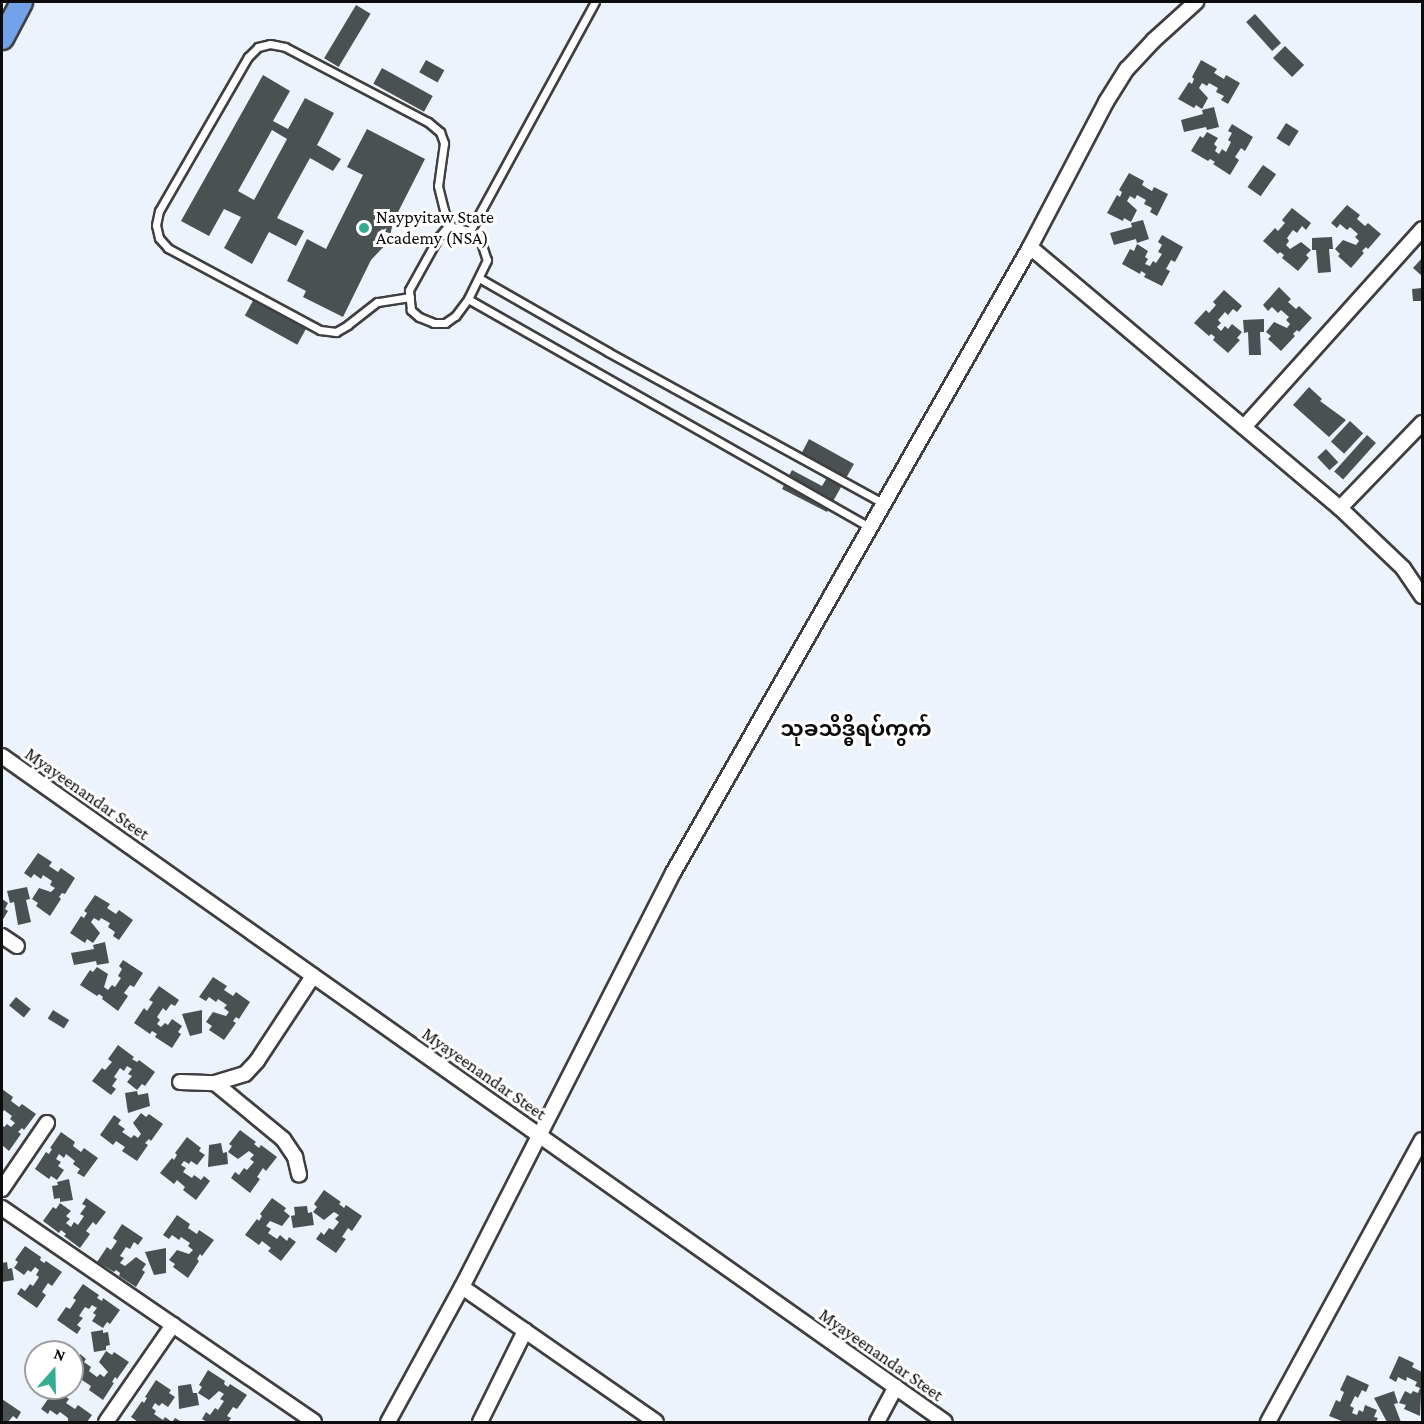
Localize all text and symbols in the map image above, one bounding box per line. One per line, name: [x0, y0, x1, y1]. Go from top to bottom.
place label: Naypyitaw State Academy (NSA): [376, 207, 494, 250]
marker: Naypyitaw State Academy (NSA): [357, 221, 371, 235]
district label: သုခသိဒ္ဓိရပ်ကွက်: [780, 716, 932, 742]
street label: Myayeenandar Steet: [21, 743, 153, 845]
street label: Myayeenandar Steet: [418, 1023, 550, 1125]
street label: Myayeenandar Steet: [815, 1304, 947, 1406]
north arrow: [24, 1340, 84, 1400]
text: N: [52, 1345, 68, 1364]

